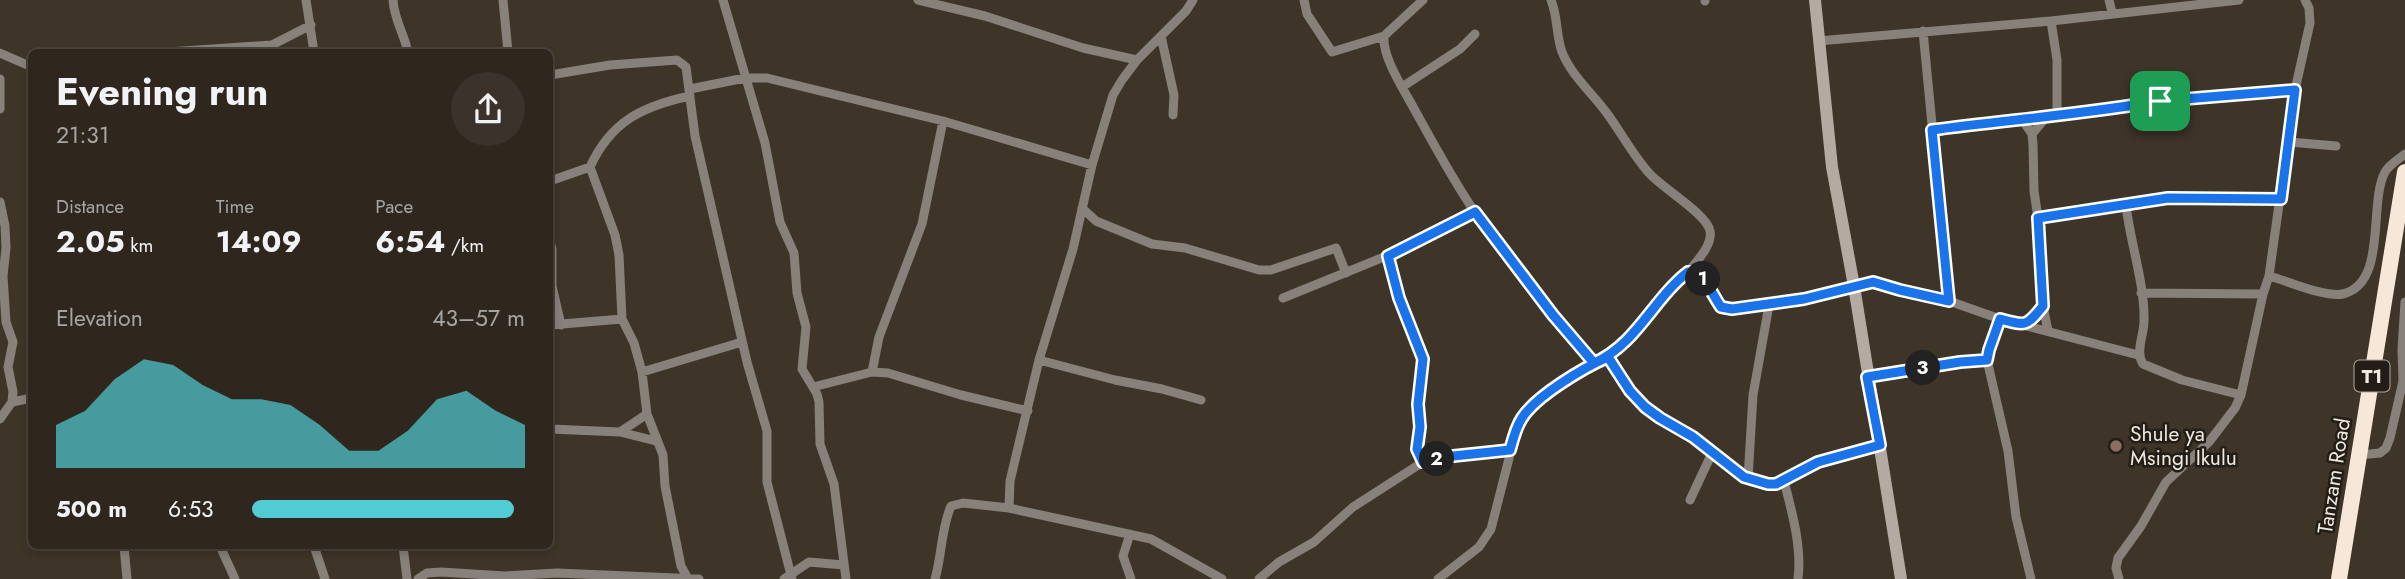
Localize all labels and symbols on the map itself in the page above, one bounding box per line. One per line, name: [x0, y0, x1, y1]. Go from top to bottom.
pin: [2130, 71, 2190, 131]
pin: 1: [1686, 262, 1720, 296]
pin: 3: [1906, 350, 1940, 386]
road number: T1: [2354, 360, 2390, 392]
street label: Tanzam Road: [2310, 416, 2358, 536]
place label: Shule ya Msingi Ikulu: [2130, 419, 2237, 473]
marker: Shule ya Msingi Ikulu: [2108, 438, 2124, 454]
pin: 2: [1420, 442, 1454, 476]

